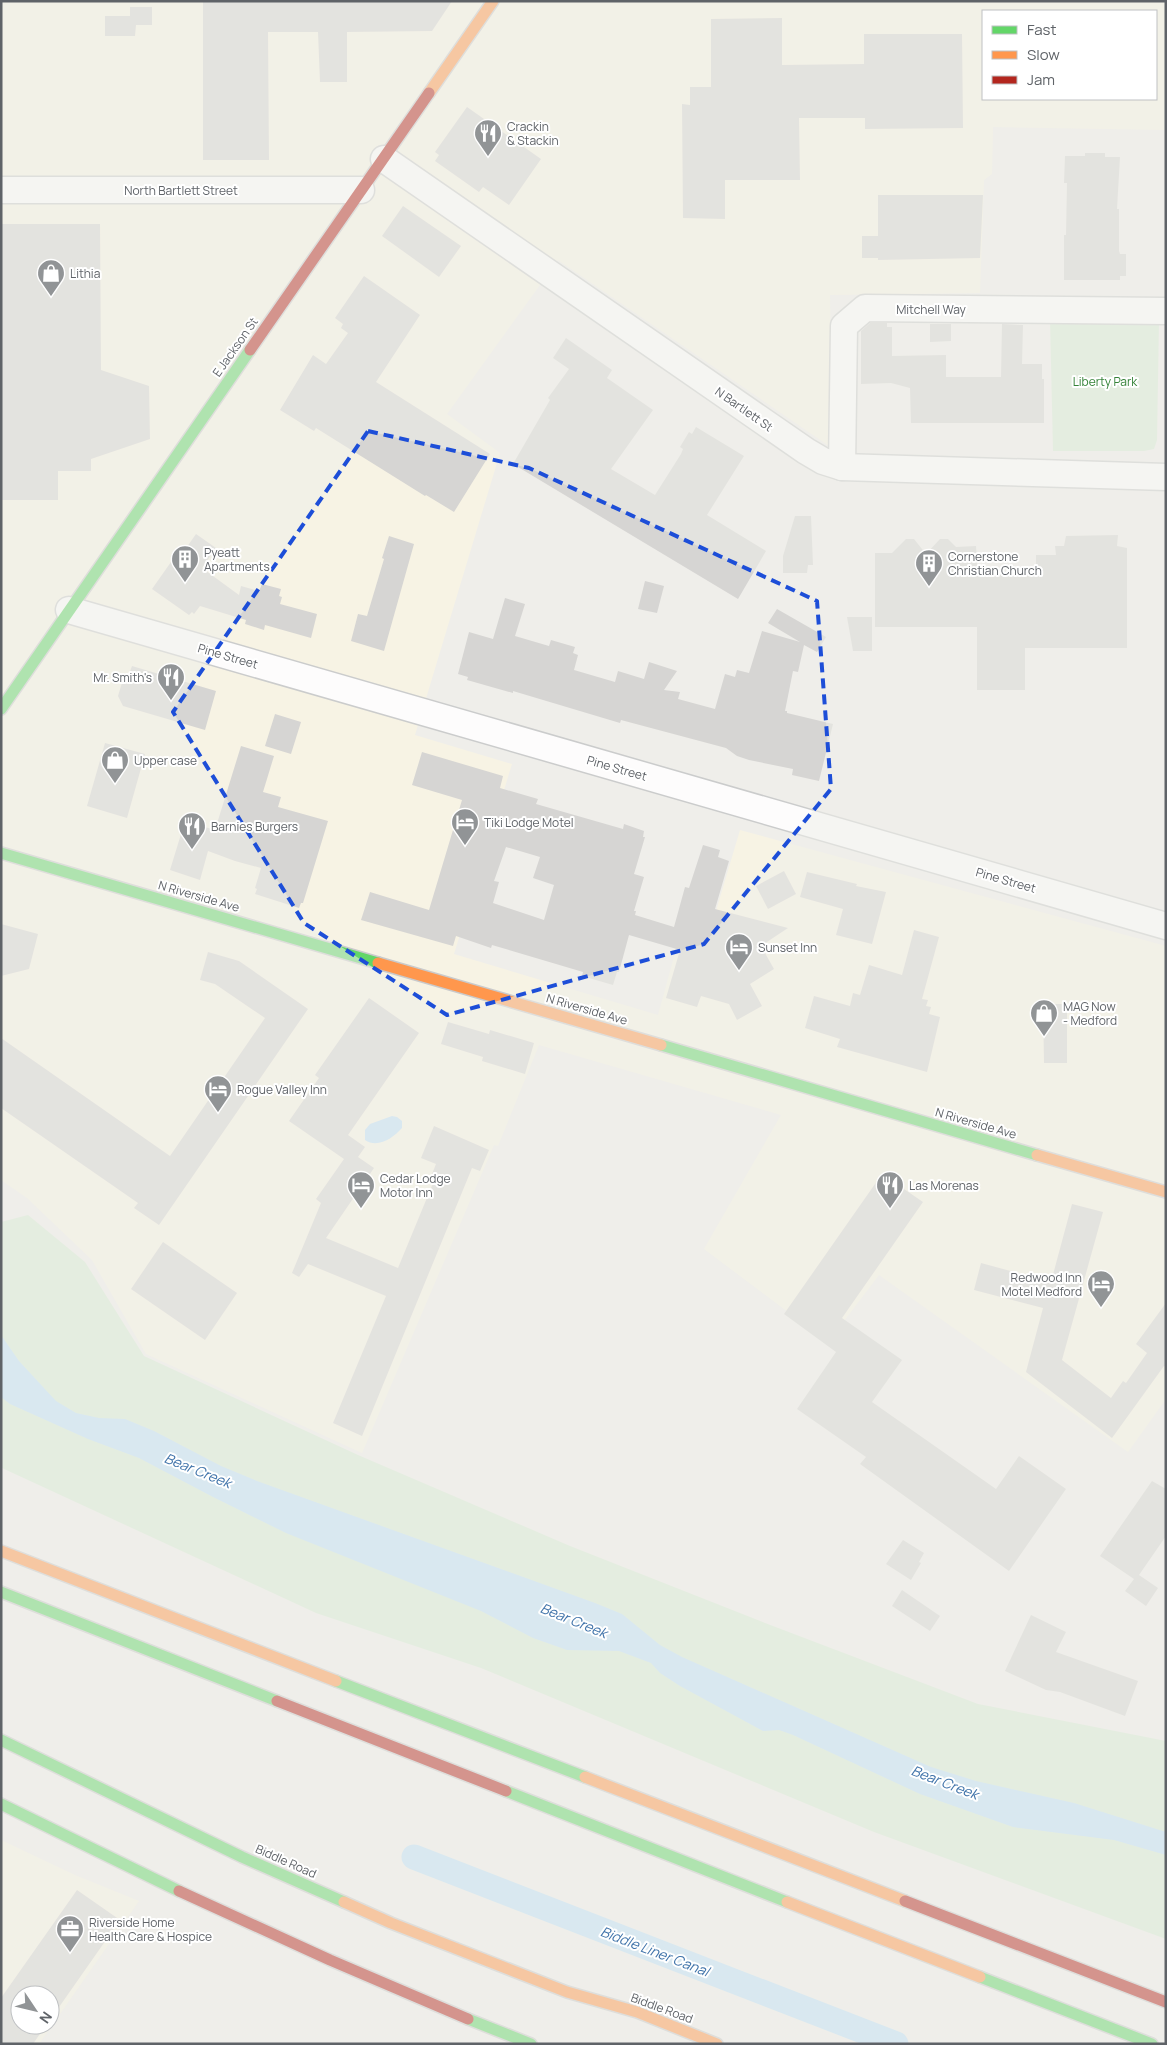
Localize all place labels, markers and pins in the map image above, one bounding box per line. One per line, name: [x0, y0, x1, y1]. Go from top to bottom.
restaurant icon: Crackin & Stackin: [473, 118, 503, 157]
place label: Crackin & Stackin: [507, 118, 559, 149]
shop icon: Lithia: [36, 258, 66, 297]
place label: Lithia: [70, 265, 100, 282]
building icon: Pyeatt Apartments: [170, 544, 200, 583]
place label: Pyeatt Apartments: [204, 544, 270, 575]
building icon: Cornerstone Christian Church: [914, 548, 944, 587]
place label: Cornerstone Christian Church: [948, 548, 1042, 579]
restaurant icon: Mr. Smith's: [156, 662, 186, 701]
place label: Mr. Smith's: [93, 669, 152, 686]
shop icon: Upper case: [100, 745, 130, 784]
place label: Upper case: [134, 752, 197, 769]
hotel icon: Tiki Lodge Motel: [450, 807, 480, 846]
restaurant icon: Barnies Burgers: [177, 811, 207, 850]
place label: Tiki Lodge Motel: [484, 814, 574, 831]
place label: Barnies Burgers: [211, 818, 298, 835]
hotel icon: Sunset Inn: [724, 932, 754, 971]
place label: Sunset Inn: [758, 939, 817, 956]
shop icon: MAG Now - Medford: [1029, 998, 1059, 1037]
place label: MAG Now - Medford: [1063, 998, 1117, 1029]
hotel icon: Rogue Valley Inn: [203, 1074, 233, 1113]
place label: Rogue Valley Inn: [237, 1081, 327, 1098]
hotel icon: Cedar Lodge Motor Inn: [346, 1170, 376, 1209]
place label: Cedar Lodge Motor Inn: [380, 1170, 451, 1201]
restaurant icon: Las Morenas: [875, 1170, 905, 1209]
place label: Las Morenas: [909, 1177, 979, 1194]
place label: Redwood Inn Motel Medford: [1001, 1269, 1082, 1300]
hotel icon: Redwood Inn Motel Medford: [1086, 1269, 1116, 1308]
office icon: Riverside Home Health Care & Hospice: [55, 1914, 85, 1953]
place label: Riverside Home Health Care & Hospice: [89, 1914, 212, 1945]

